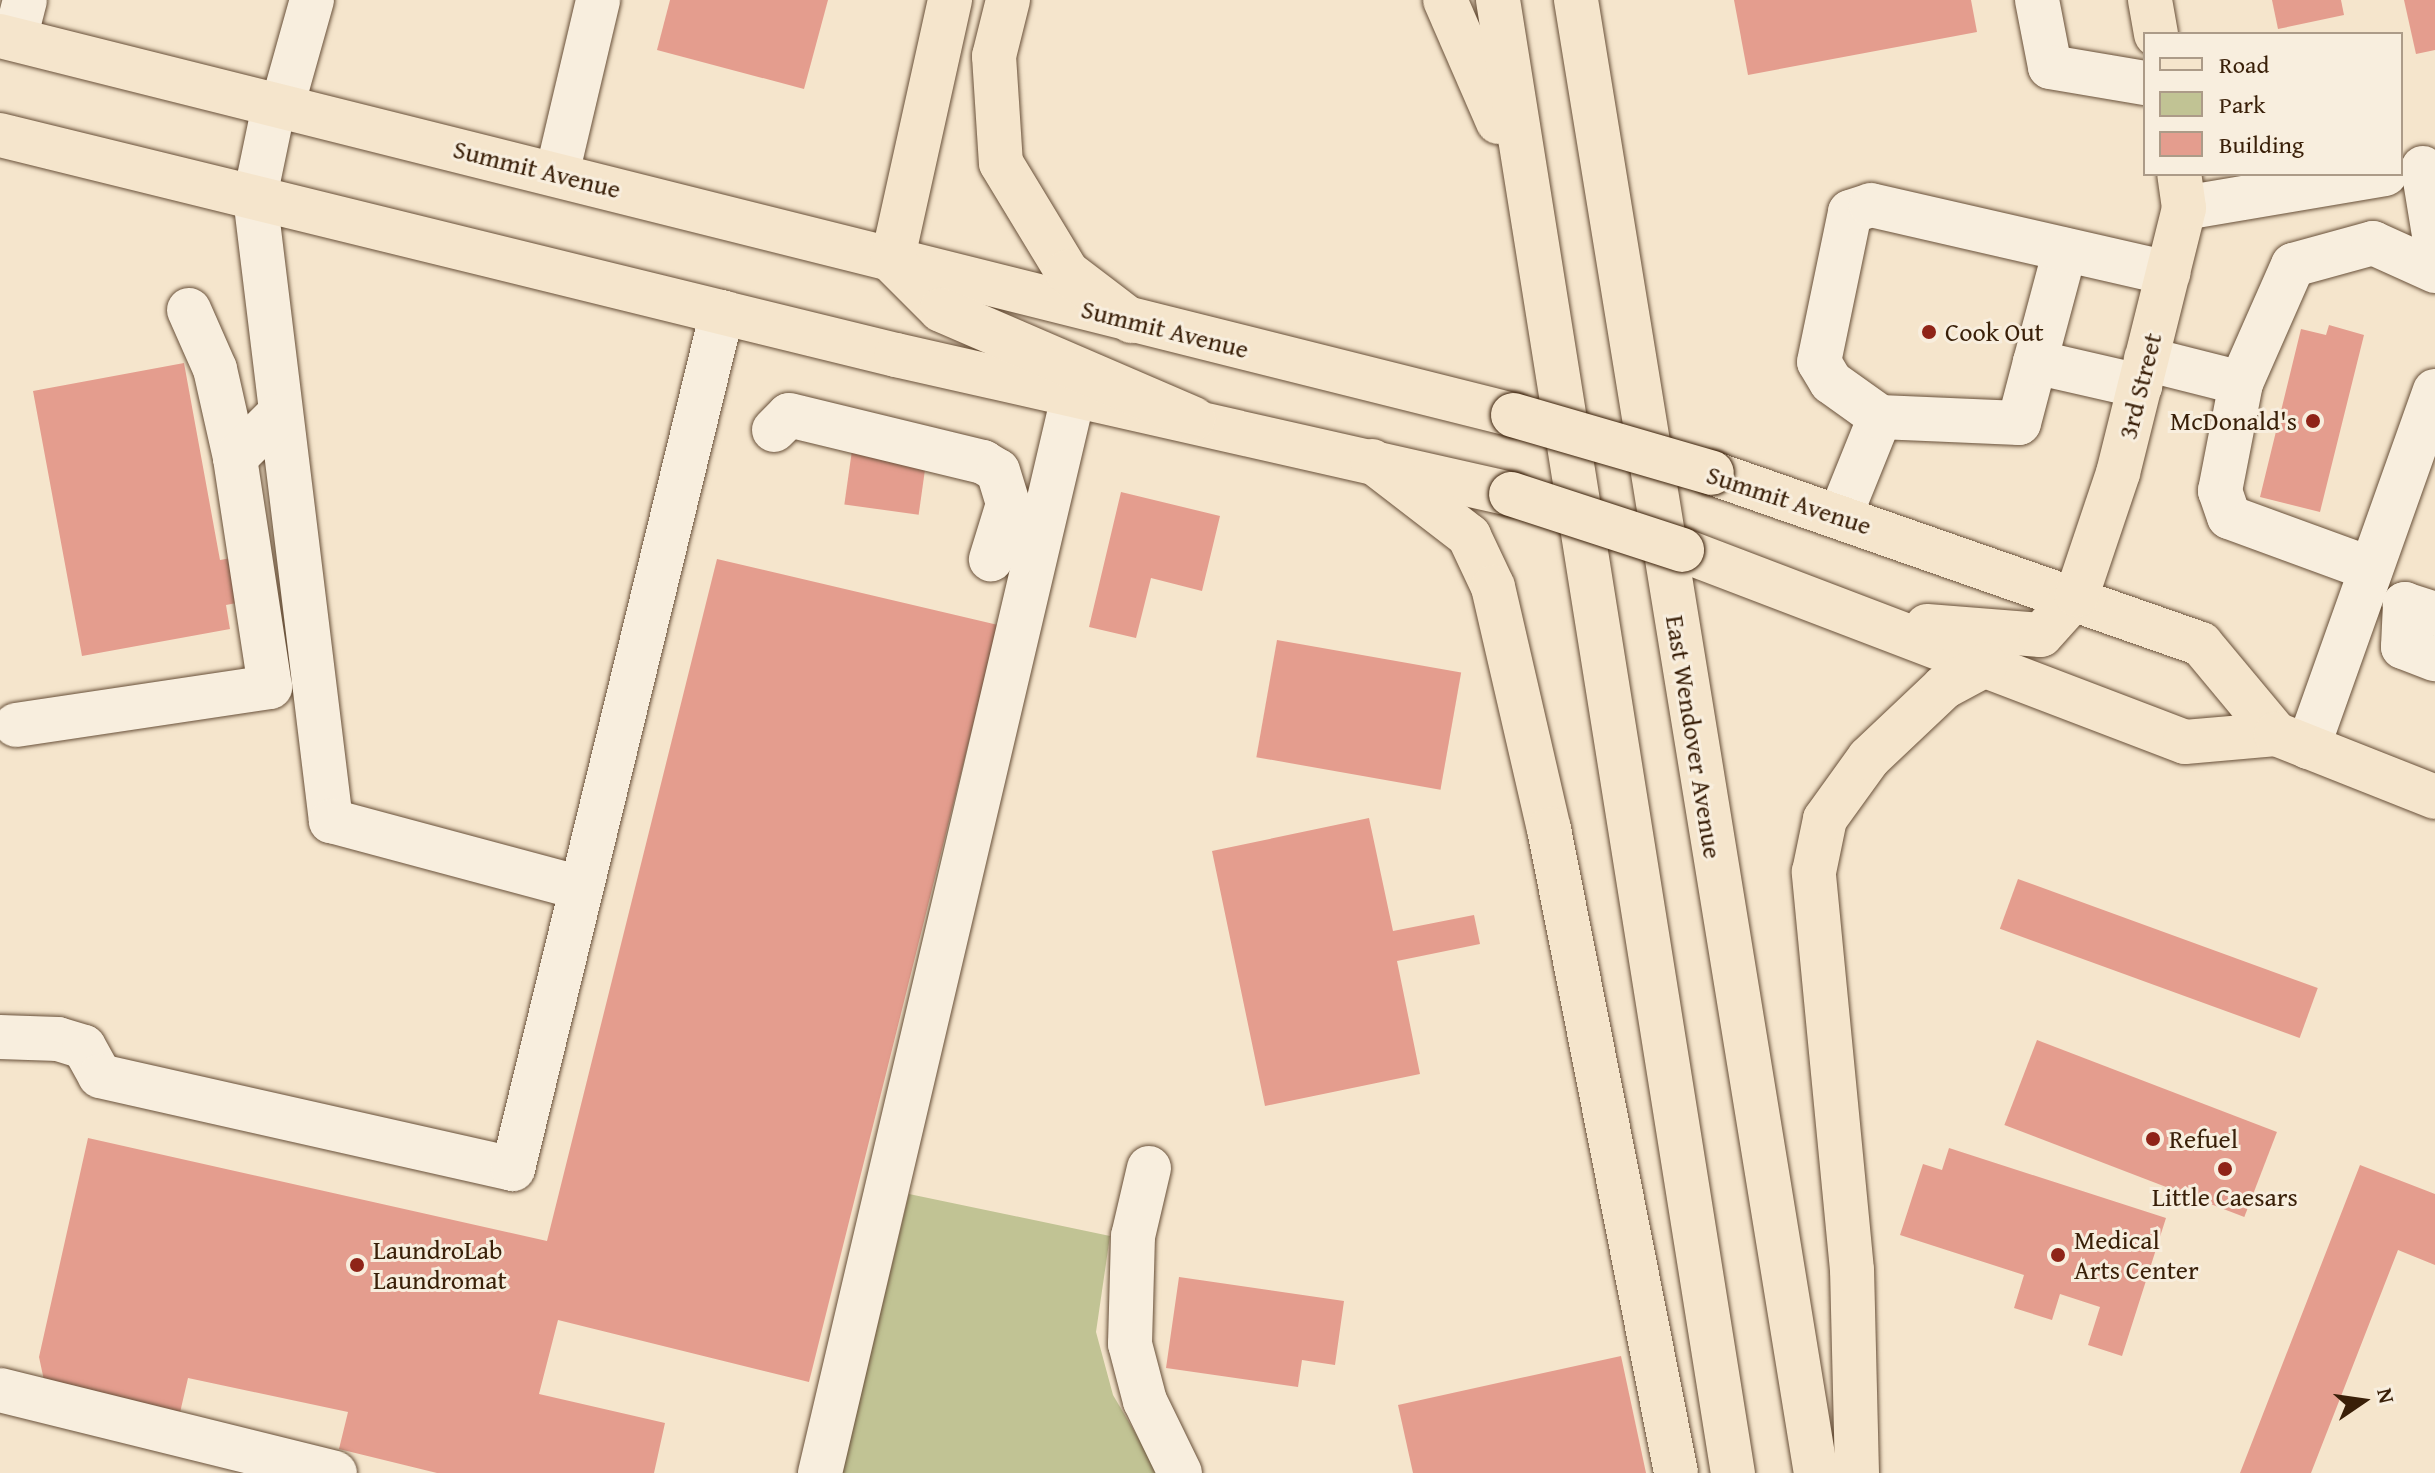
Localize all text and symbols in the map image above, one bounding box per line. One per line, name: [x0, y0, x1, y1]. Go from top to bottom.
legend: [2143, 32, 2403, 176]
text: Road: [2219, 47, 2269, 82]
text: Park: [2219, 87, 2265, 122]
text: Building: [2219, 127, 2304, 162]
street label: Summit Avenue: [450, 133, 624, 205]
street label: Summit Avenue: [1078, 293, 1252, 365]
place label: Cook Out: [1945, 316, 2044, 348]
marker: Cook Out: [1920, 323, 1938, 341]
street label: 3rd Street: [2112, 330, 2168, 442]
place label: McDonald's: [2170, 405, 2297, 437]
marker: McDonald's: [2304, 412, 2322, 430]
street label: Summit Avenue: [1703, 459, 1875, 541]
street label: East Wendover Avenue: [1659, 613, 1729, 861]
place label: Refuel: [2169, 1123, 2238, 1155]
marker: Refuel: [2144, 1130, 2162, 1148]
marker: Little Caesars: [2216, 1160, 2234, 1178]
place label: Little Caesars: [2152, 1181, 2298, 1213]
place label: Medical Arts Center: [2074, 1224, 2199, 1286]
place label: LaundroLab Laundromat: [373, 1234, 507, 1296]
marker: Medical Arts Center: [2049, 1246, 2067, 1264]
marker: LaundroLab Laundromat: [348, 1256, 366, 1274]
north arrow: [2323, 1361, 2403, 1441]
text: N: [2369, 1385, 2404, 1406]

